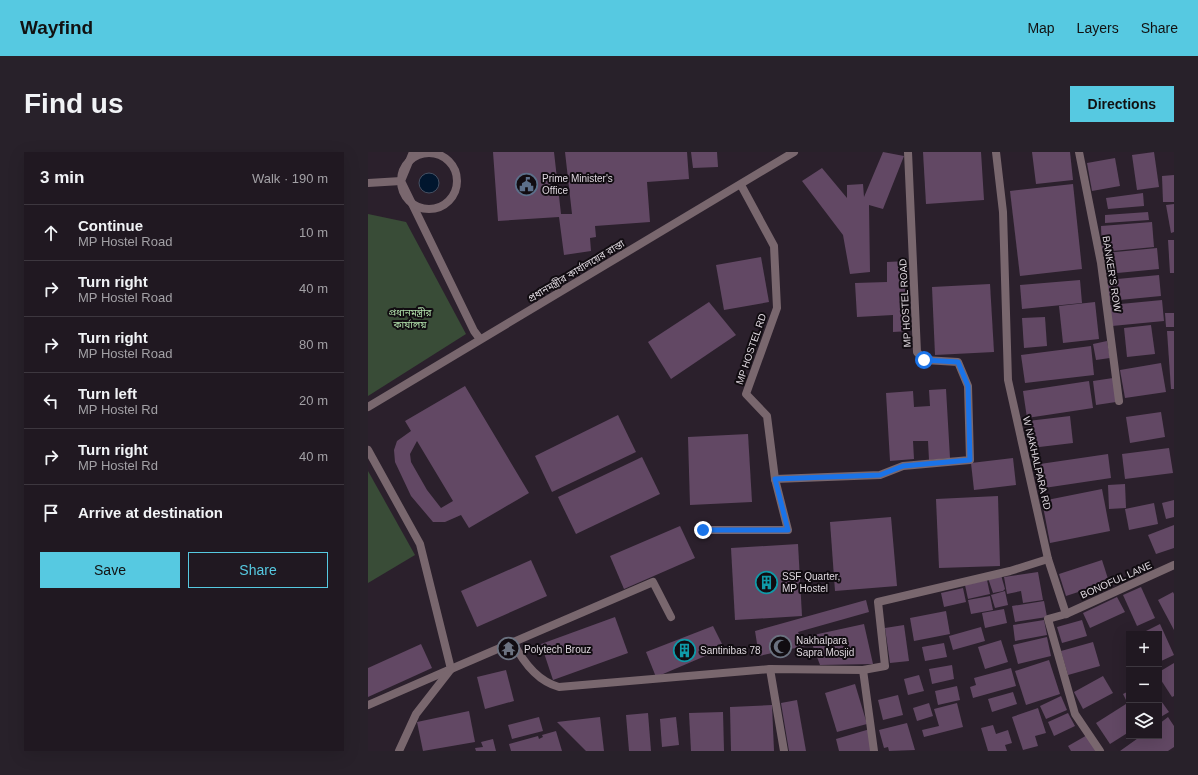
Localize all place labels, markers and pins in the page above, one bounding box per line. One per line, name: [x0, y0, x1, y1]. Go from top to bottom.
public building icon: Prime Minister's Office: [514, 171, 540, 197]
place label: Prime Minister's Office: [542, 173, 613, 196]
building icon: SSF Quarter, MP Hostel: [753, 569, 779, 595]
place label: SSF Quarter, MP Hostel: [782, 571, 840, 594]
mosque icon: Nakhalpara Sapra Mosjid: [768, 633, 794, 659]
place label: Nakhalpara Sapra Mosjid: [796, 635, 854, 658]
temple icon: Polytech Brouz: [495, 636, 521, 662]
building icon: Santinibas 78: [672, 637, 698, 663]
place label: Polytech Brouz: [524, 644, 591, 655]
place label: Santinibas 78: [700, 645, 761, 656]

